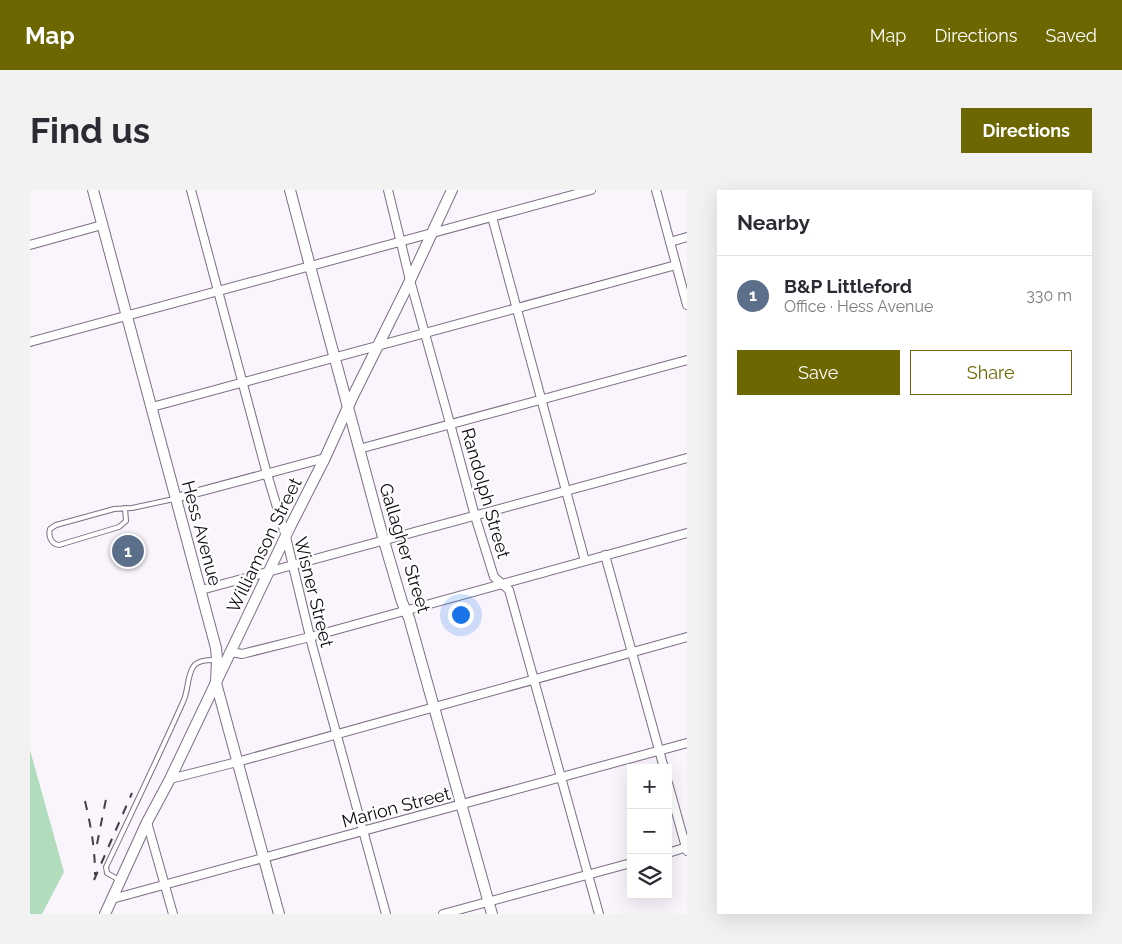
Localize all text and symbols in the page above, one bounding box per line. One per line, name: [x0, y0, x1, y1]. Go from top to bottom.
text: Map: [25, 21, 75, 50]
text: Map: [870, 25, 906, 46]
text: Directions: [934, 25, 1018, 46]
text: Saved: [1046, 25, 1097, 46]
button: Directions: [961, 108, 1092, 153]
text: Find us: [30, 110, 150, 151]
text: Nearby: [737, 210, 810, 235]
text: B&P Littleford: [784, 275, 912, 297]
text: 1: [749, 286, 757, 305]
text: 330 m: [1026, 286, 1072, 305]
text: Office · Hess Avenue: [784, 297, 933, 316]
button: Save: [737, 350, 900, 395]
button: Share: [910, 350, 1072, 395]
street label: Randolph Street: [457, 425, 515, 561]
street label: Williamson Street: [222, 474, 306, 616]
street label: Hess Avenue: [178, 478, 226, 588]
street label: Gallagher Street: [375, 480, 435, 616]
pin: 1: [112, 532, 144, 570]
street label: Wisner Street: [290, 535, 338, 649]
your location: [448, 602, 474, 628]
map controls: [627, 764, 672, 899]
button: +: [627, 764, 672, 809]
street label: Marion Street: [339, 782, 453, 832]
button: −: [627, 809, 672, 854]
button: layers: [627, 854, 672, 899]

